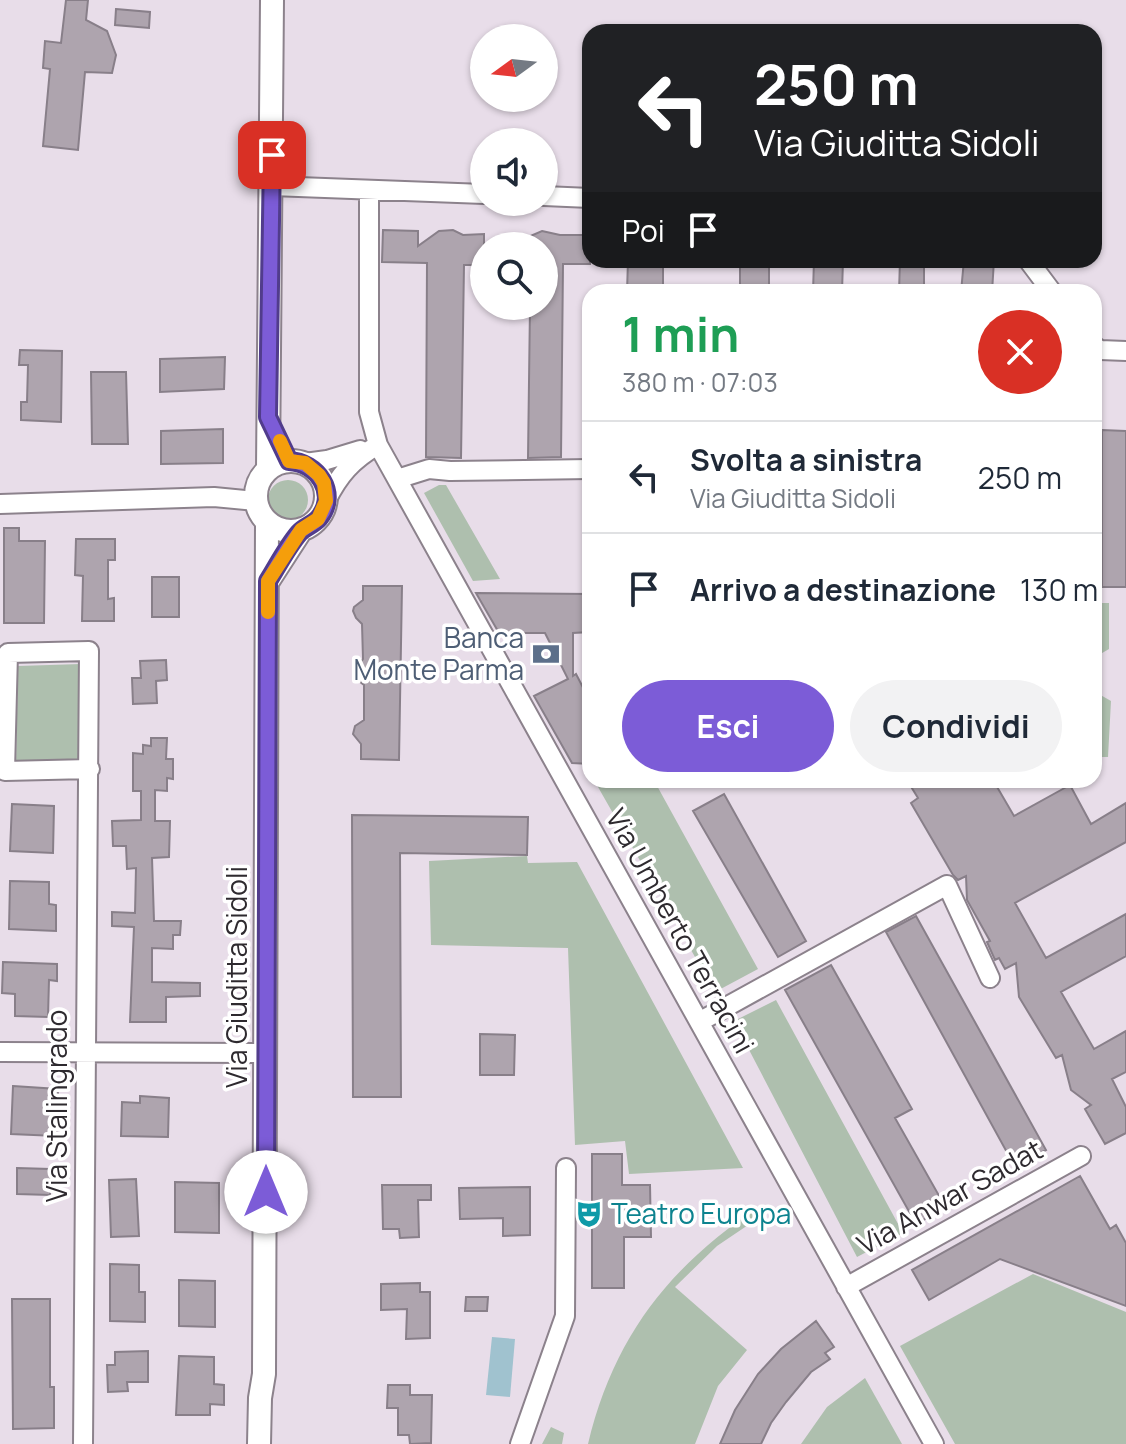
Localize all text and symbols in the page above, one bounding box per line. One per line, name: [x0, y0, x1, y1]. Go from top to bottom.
north arrow: [470, 24, 558, 112]
map controls: [470, 24, 558, 320]
text: 250 m: [754, 45, 919, 122]
icon: left: [622, 56, 726, 160]
text: Via Giuditta Sidoli: [754, 118, 1039, 167]
pin: [238, 121, 306, 189]
button: sound: [470, 128, 558, 216]
icon: arrive: [250, 133, 294, 177]
icon: arrive: [681, 208, 725, 252]
text: Poi: [622, 210, 665, 251]
button: search: [470, 232, 558, 320]
text: 1 min: [622, 301, 739, 366]
button: close: [978, 310, 1062, 394]
text: 380 m · 07:03: [622, 364, 778, 400]
text: Svolta a sinistra: [690, 439, 922, 480]
icon: left: [622, 455, 666, 499]
text: 250 m: [978, 457, 1062, 498]
text: Via Giuditta Sidoli: [690, 480, 896, 516]
icon: arrive: [622, 567, 666, 611]
text: Arrivo a destinazione: [690, 569, 996, 610]
text: 130 m: [1020, 569, 1098, 610]
place label: Banca Monte Parma: [353, 618, 524, 688]
bank icon: Banca Monte Parma: [531, 639, 561, 669]
button: Esci: [622, 680, 834, 772]
button: Condividi: [850, 680, 1062, 772]
street label: Via Umberto Terracini: [598, 801, 764, 1060]
street label: Via Giuditta Sidoli: [217, 866, 255, 1088]
street label: Via Stalingrado: [37, 1010, 75, 1202]
street label: Via Anwar Sadat: [850, 1129, 1049, 1263]
position arrow: [224, 1150, 308, 1234]
place label: Teatro Europa: [611, 1194, 791, 1232]
theatre icon: Teatro Europa: [574, 1199, 604, 1229]

